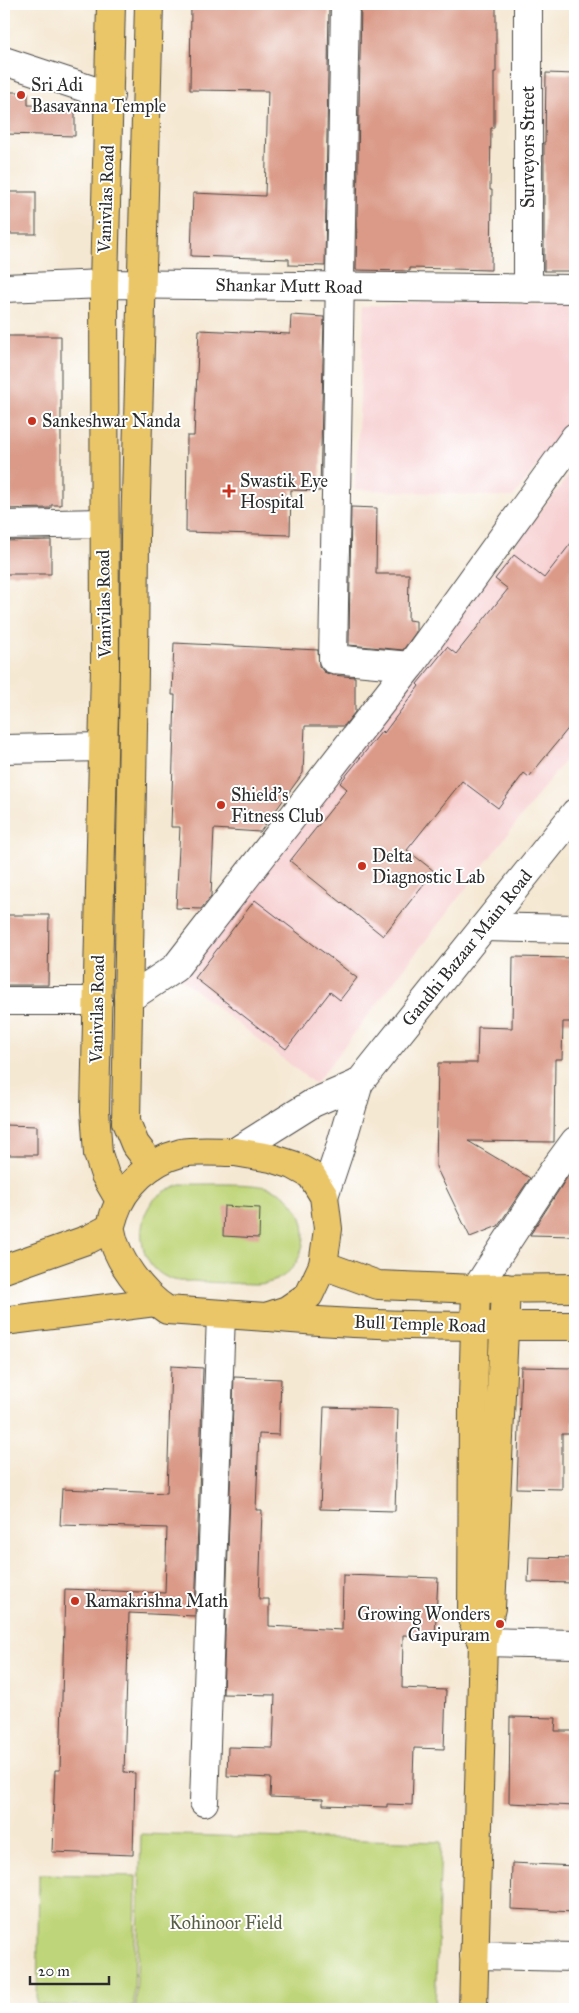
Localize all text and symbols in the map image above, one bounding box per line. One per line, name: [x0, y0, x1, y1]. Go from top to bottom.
place label: Sri Adi Basavanna Temple: [31, 74, 166, 117]
street label: Surveyors Street: [517, 85, 539, 208]
marker: Sri Adi Basavanna Temple: [15, 89, 27, 101]
street label: Vanivilas Road: [93, 145, 119, 254]
street label: Shankar Mutt Road: [215, 274, 363, 298]
place label: Sankeshwar Nanda: [42, 410, 181, 432]
marker: Sankeshwar Nanda: [26, 415, 38, 427]
place label: Swastik Eye Hospital: [240, 470, 328, 513]
marker: Swastik Eye Hospital: [222, 484, 236, 498]
street label: Vanivilas Road: [92, 550, 116, 659]
place label: Shield's Fitness Club: [231, 784, 324, 827]
marker: Shield's Fitness Club: [215, 799, 227, 811]
place label: Delta Diagnostic Lab: [372, 845, 485, 889]
marker: Delta Diagnostic Lab: [356, 860, 368, 872]
street label: Gandhi Bazaar Main Road: [397, 865, 537, 1031]
street label: Vanivilas Road: [85, 955, 109, 1064]
street label: Bull Temple Road: [354, 1311, 486, 1337]
place label: Ramakrishna Math: [85, 1590, 228, 1612]
marker: Ramakrishna Math: [69, 1595, 81, 1607]
place label: Growing Wonders Gavipuram: [357, 1603, 490, 1646]
marker: Growing Wonders Gavipuram: [494, 1618, 506, 1630]
park label: Kohinoor Field: [169, 1912, 283, 1934]
scale bar: [30, 1953, 109, 1985]
text: 20 m: [38, 1962, 70, 1980]

